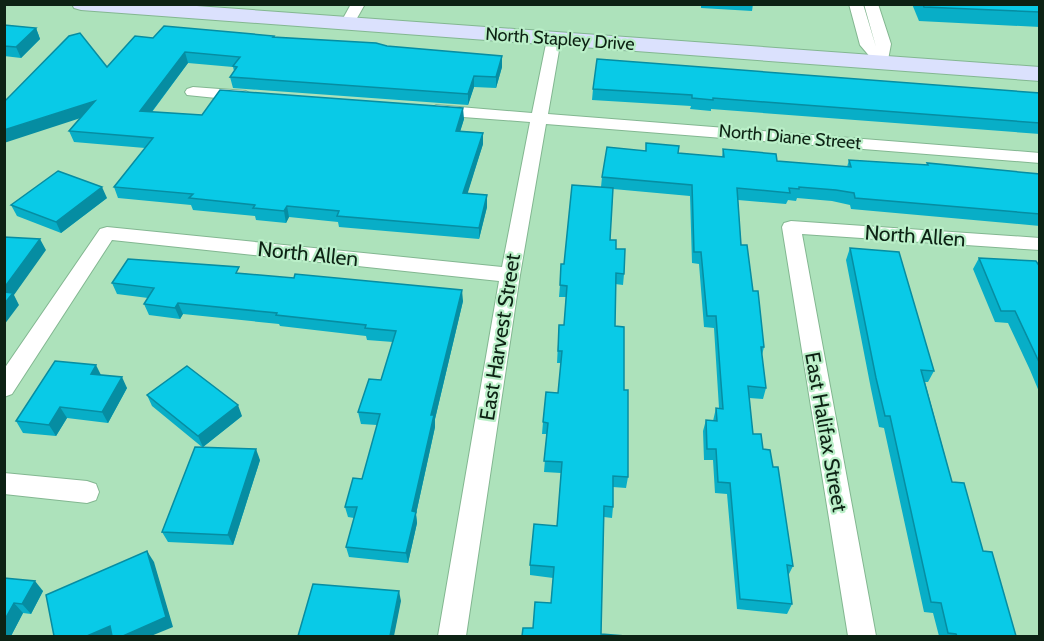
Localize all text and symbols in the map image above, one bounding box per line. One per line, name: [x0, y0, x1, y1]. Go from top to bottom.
street label: North Stapley Drive: [485, 23, 635, 55]
street label: North Diane Street: [718, 120, 862, 154]
street label: North Allen: [864, 220, 966, 251]
street label: North Allen: [257, 236, 360, 271]
street label: East Harvest Street: [474, 252, 525, 422]
street label: East Halifax Street: [800, 350, 853, 514]

